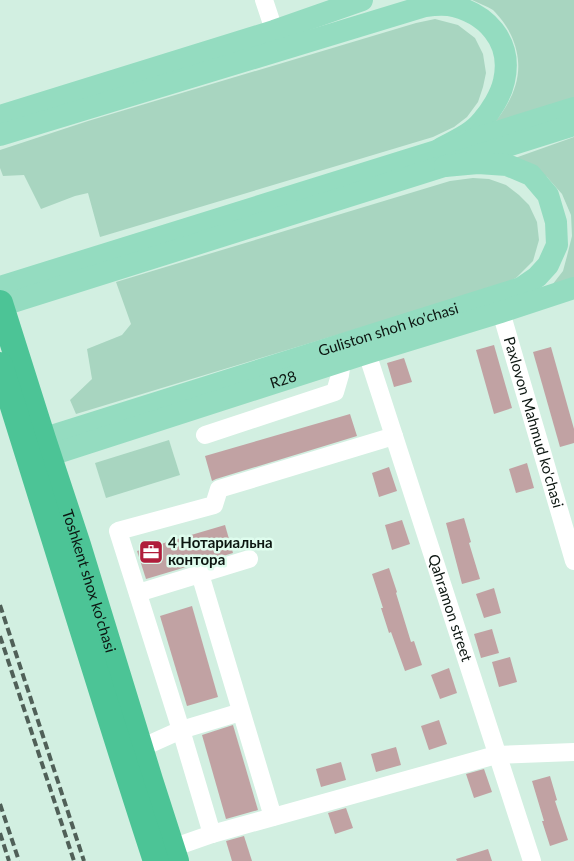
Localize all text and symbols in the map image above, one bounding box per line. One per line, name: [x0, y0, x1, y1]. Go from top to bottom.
street label: Guliston shoh ko'chasi: [316, 298, 460, 359]
street label: Paxlovon Mahmud ko'chasi: [501, 334, 568, 510]
street label: R28: [267, 366, 298, 392]
street label: Toshkent shox ko'chasi: [59, 507, 120, 655]
place label: 4 Нотариальна контора: [168, 533, 273, 568]
office icon: 4 Нотариальна контора: [138, 539, 164, 565]
street label: Qahramon street: [425, 552, 477, 664]

